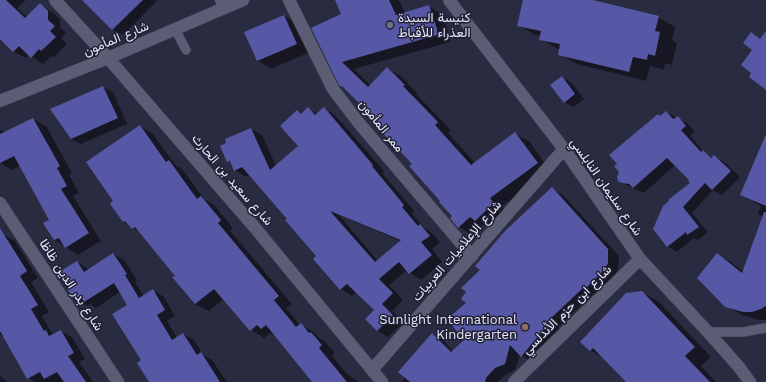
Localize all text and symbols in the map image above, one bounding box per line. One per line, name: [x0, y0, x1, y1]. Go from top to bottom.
place label: كنيسة السيدة العذراء للأقباط: [398, 10, 470, 41]
street label: شارع المأمون: [81, 18, 151, 60]
marker: كنيسة السيدة العذراء للأقباط: [385, 20, 395, 30]
street label: ممر المأمون: [355, 97, 407, 155]
street label: شارع سعيد بن الحارث: [188, 131, 276, 229]
street label: شارع سليمان النابلسي: [566, 135, 646, 239]
street label: شارع الإعلاميات العربيات: [409, 197, 505, 305]
street label: شارع بدر الدين ظاظا: [36, 236, 106, 334]
street label: شارع ابن حزم الأندلسي: [519, 262, 615, 358]
place label: Sunlight International Kindergarten: [379, 312, 517, 343]
marker: Sunlight International Kindergarten: [520, 322, 530, 332]

